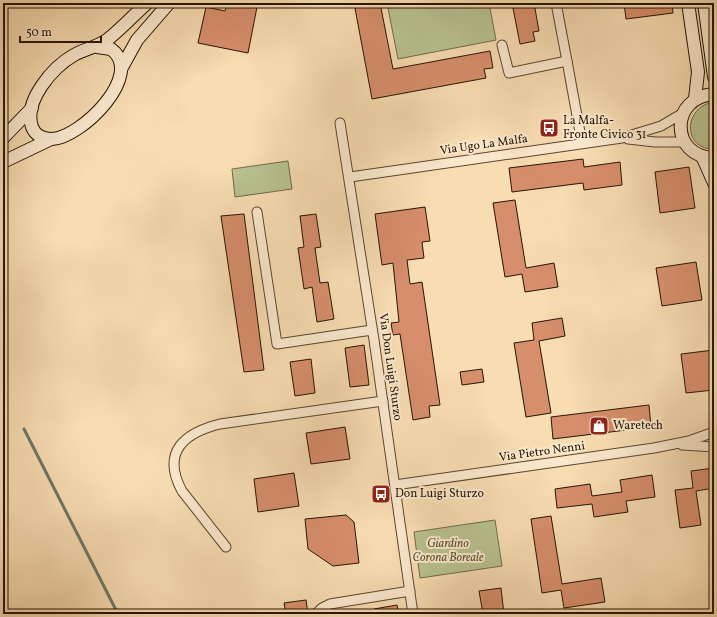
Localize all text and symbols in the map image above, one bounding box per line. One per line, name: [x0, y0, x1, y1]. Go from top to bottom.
scale bar: [20, 18, 101, 44]
text: 50 m: [26, 25, 52, 41]
place label: La Malfa- Fronte Civico 31: [563, 113, 647, 143]
bus stop icon: La Malfa- Fronte Civico 31: [538, 117, 560, 139]
street label: Via Ugo La Malfa: [439, 131, 529, 159]
street label: Via Don Luigi Sturzo: [375, 312, 405, 422]
shop icon: Waretech: [588, 415, 610, 437]
place label: Waretech: [613, 418, 663, 434]
street label: Via Pietro Nenni: [498, 438, 586, 466]
bus stop icon: Don Luigi Sturzo: [370, 483, 392, 505]
place label: Don Luigi Sturzo: [395, 486, 484, 502]
park label: Giardino Corona Boreale: [413, 536, 484, 566]

